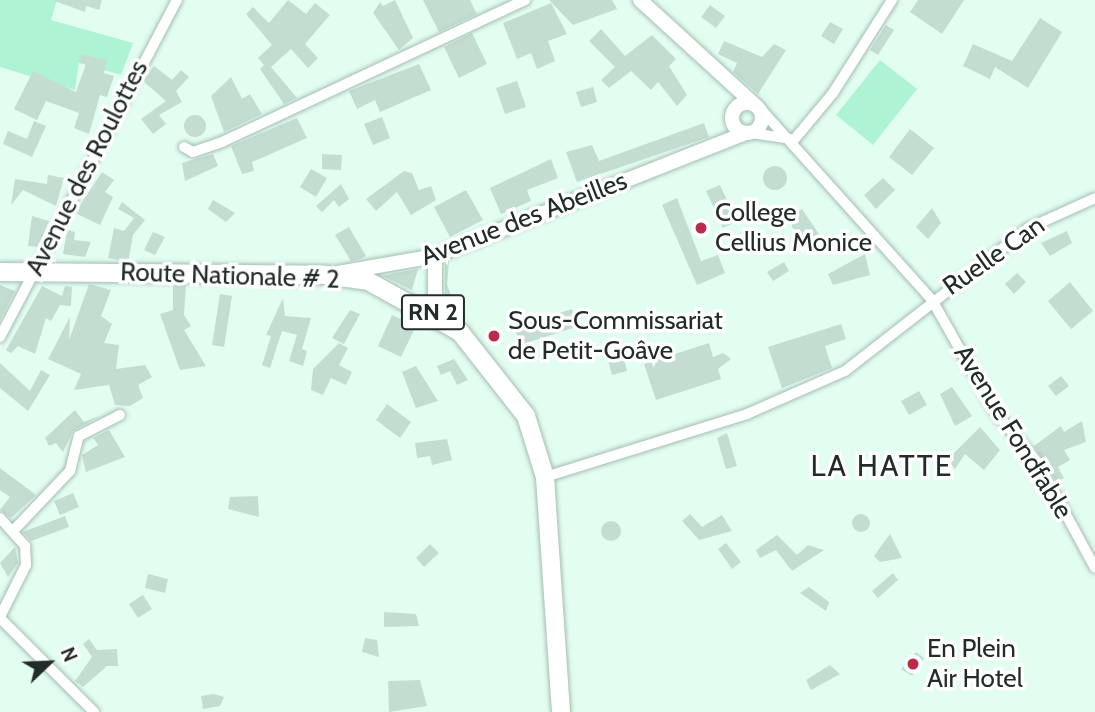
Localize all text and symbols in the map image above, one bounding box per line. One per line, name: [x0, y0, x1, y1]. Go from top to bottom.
street label: Avenue des Roulottes: [19, 55, 155, 281]
street label: Avenue des Abeilles: [417, 165, 631, 273]
place label: College Cellius Monice: [715, 197, 872, 258]
street label: Ruelle Can: [937, 210, 1051, 302]
marker: College Cellius Monice: [693, 220, 709, 236]
street label: Route Nationale # 2: [120, 257, 340, 295]
road number: RN 2: [400, 292, 466, 332]
place label: Sous-Commissariat de Petit-Goâve: [508, 305, 723, 366]
marker: Sous-Commissariat de Petit-Goâve: [486, 328, 502, 344]
street label: Avenue Fondfable: [947, 339, 1079, 525]
district label: LA HATTE: [812, 448, 952, 484]
north arrow: [14, 628, 84, 698]
place label: En Plein Air Hotel: [927, 633, 1023, 694]
text: N: [56, 644, 82, 665]
marker: En Plein Air Hotel: [905, 656, 921, 672]

